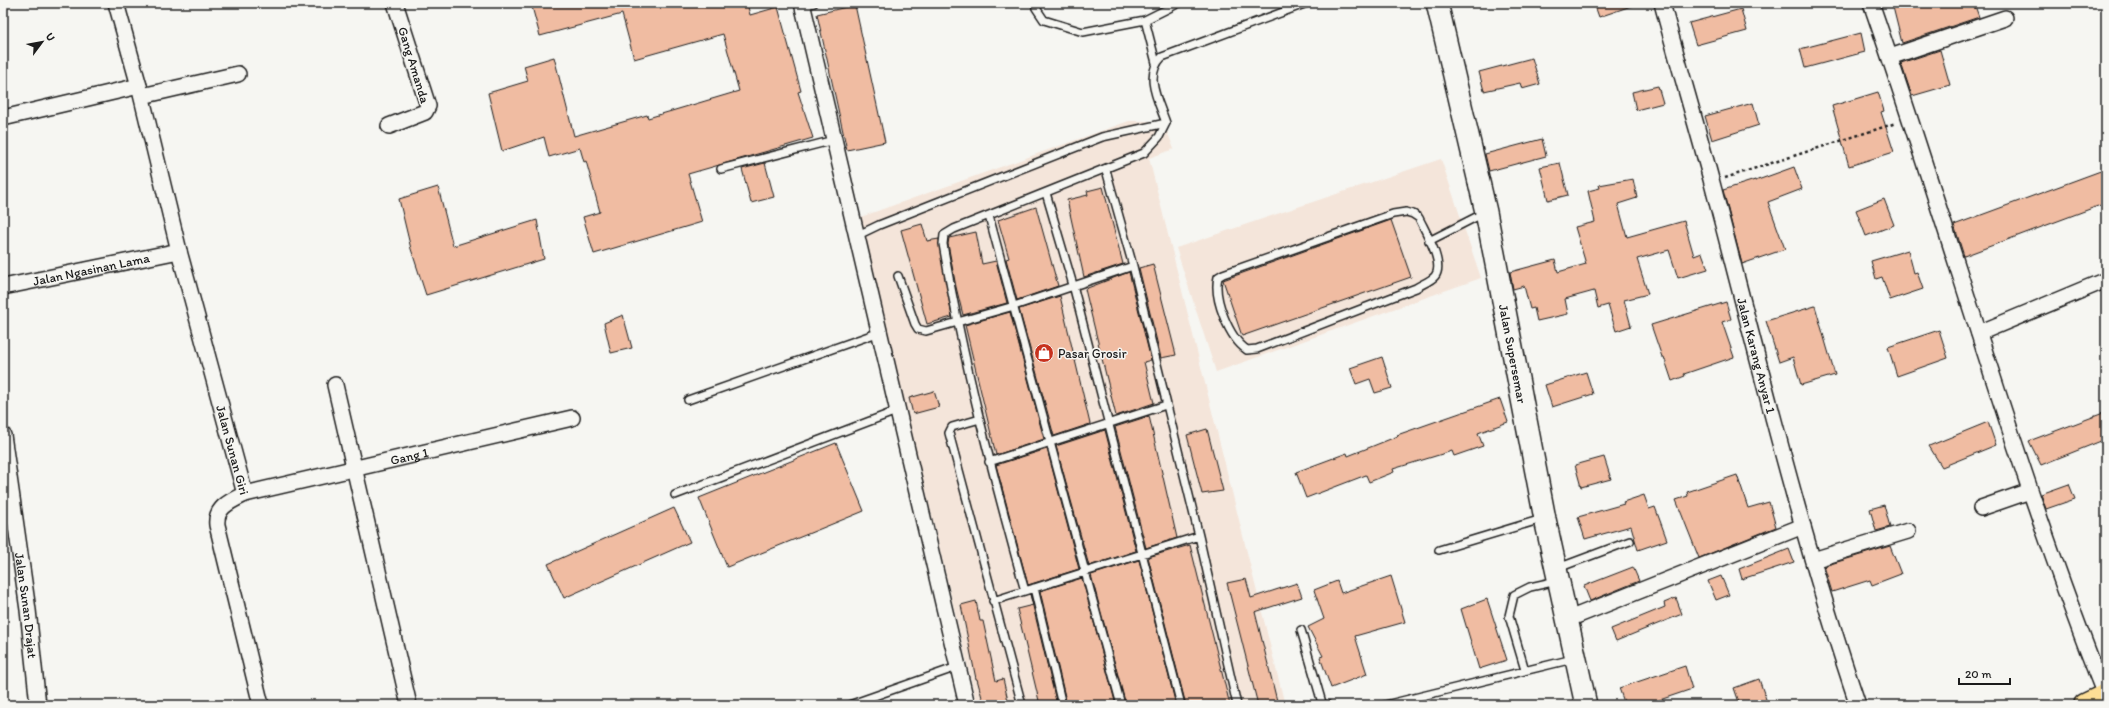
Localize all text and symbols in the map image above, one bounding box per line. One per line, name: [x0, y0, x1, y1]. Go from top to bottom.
north arrow: [22, 22, 62, 62]
street label: Gang Amanda: [395, 25, 433, 105]
text: U: [43, 30, 58, 44]
street label: Jalan Ngasinan Lama: [31, 250, 151, 288]
street label: Jalan Karang Anyar 1: [1735, 296, 1779, 415]
street label: Jalan Supersemar: [1496, 303, 1530, 405]
shop icon: Pasar Grosir: [1033, 342, 1055, 364]
place label: Pasar Grosir: [1058, 346, 1127, 361]
street label: Jalan Sunan Giri: [214, 403, 252, 496]
street label: Gang 1: [389, 444, 430, 468]
street label: Jalan Sunan Drajat: [12, 551, 41, 659]
scale bar: [1959, 660, 2010, 686]
text: 20 m: [1965, 667, 1992, 681]

